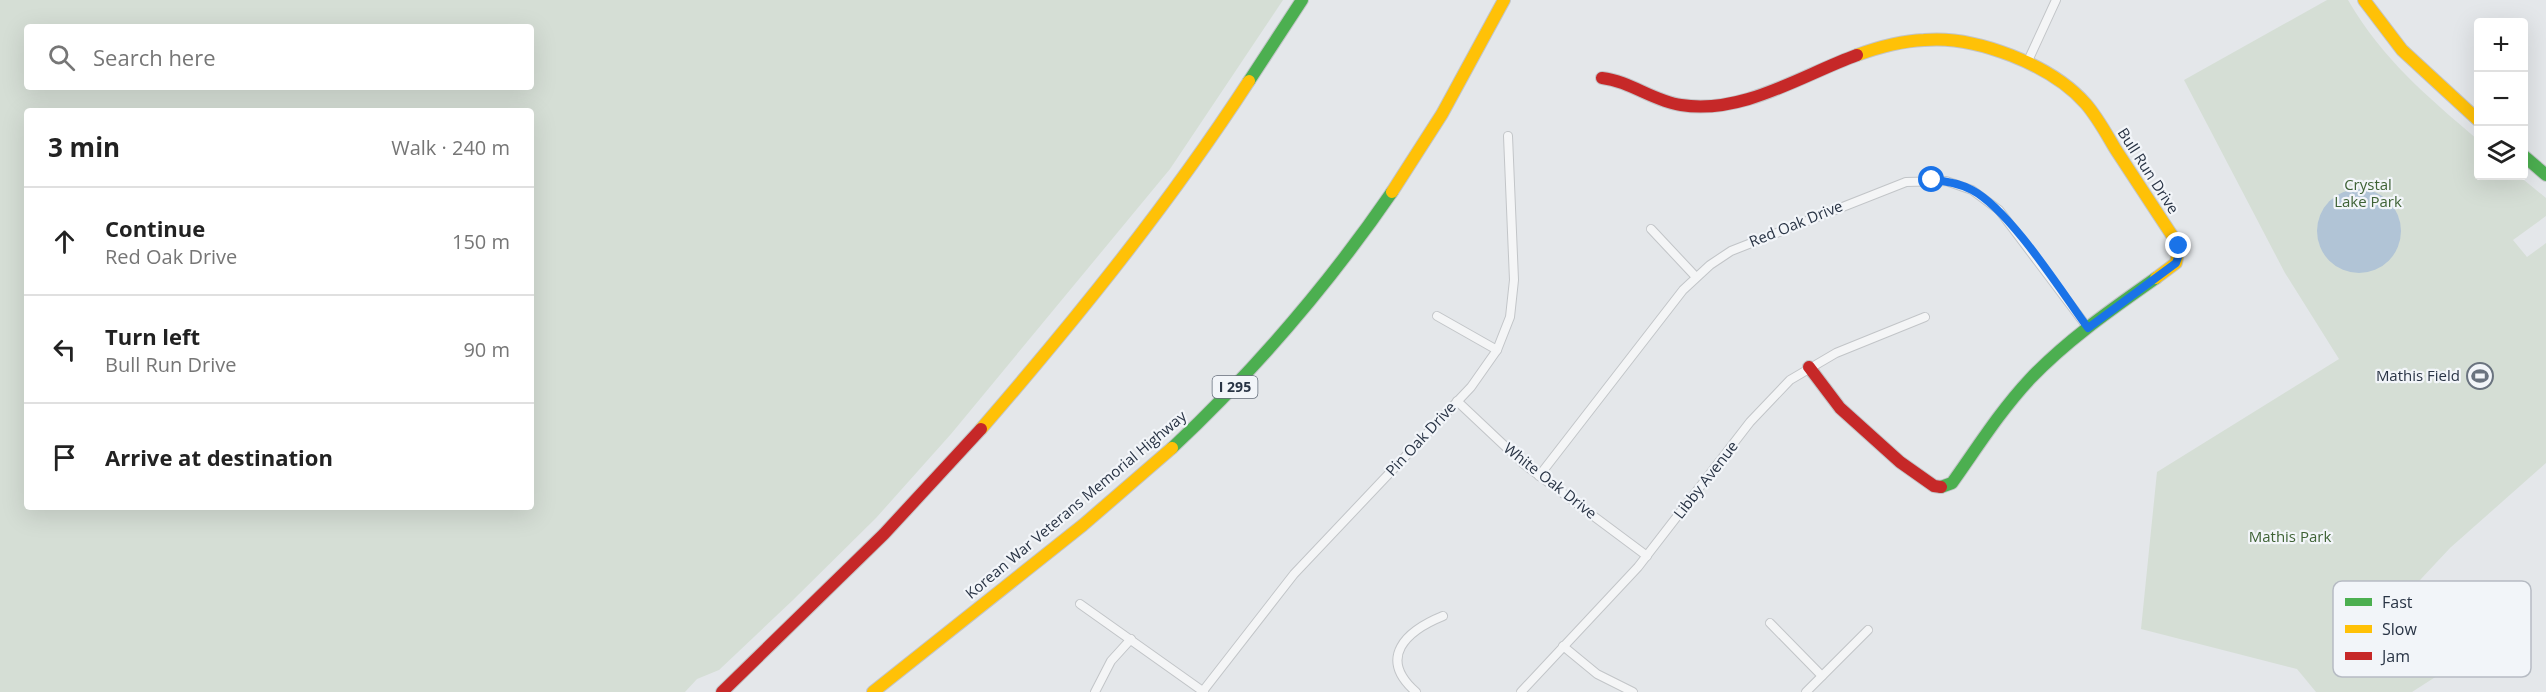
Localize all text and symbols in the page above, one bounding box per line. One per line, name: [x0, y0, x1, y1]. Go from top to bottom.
map controls: [2474, 18, 2528, 180]
button: +: [2474, 18, 2528, 72]
search box: [24, 24, 534, 90]
icon: search: [45, 41, 78, 74]
text: Search here: [93, 42, 216, 72]
button: −: [2474, 72, 2528, 126]
street label: Bull Run Drive: [2114, 124, 2184, 217]
button: layers: [2474, 126, 2528, 180]
text: 3 min: [48, 129, 120, 165]
text: Walk · 240 m: [391, 134, 510, 161]
route start: [1918, 166, 1944, 192]
park label: Crystal Lake Park: [2334, 174, 2402, 211]
street label: Red Oak Drive: [1746, 195, 1845, 251]
text: Continue: [105, 213, 205, 243]
icon: ahead: [48, 225, 81, 258]
text: 150 m: [452, 228, 510, 255]
route end: [2165, 232, 2191, 258]
text: Red Oak Drive: [105, 243, 237, 270]
text: Turn left: [105, 321, 200, 351]
icon: left: [48, 333, 81, 366]
text: 90 m: [463, 336, 510, 363]
text: Bull Run Drive: [105, 351, 237, 378]
sports icon: Mathis Field: [2465, 361, 2495, 391]
place label: Mathis Field: [2376, 365, 2460, 385]
road number: I 295: [1212, 376, 1258, 398]
street label: Pin Oak Drive: [1381, 397, 1460, 480]
street label: Korean War Veterans Memorial Highway: [961, 405, 1190, 603]
street label: Libby Avenue: [1669, 436, 1742, 522]
street label: White Oak Drive: [1500, 438, 1601, 523]
icon: arrive: [48, 441, 81, 474]
text: Arrive at destination: [105, 442, 333, 472]
park label: Mathis Park: [2249, 526, 2331, 546]
legend: [2333, 581, 2531, 677]
text: Fast: [2382, 591, 2413, 613]
text: Slow: [2382, 618, 2417, 640]
text: Jam: [2380, 645, 2410, 667]

